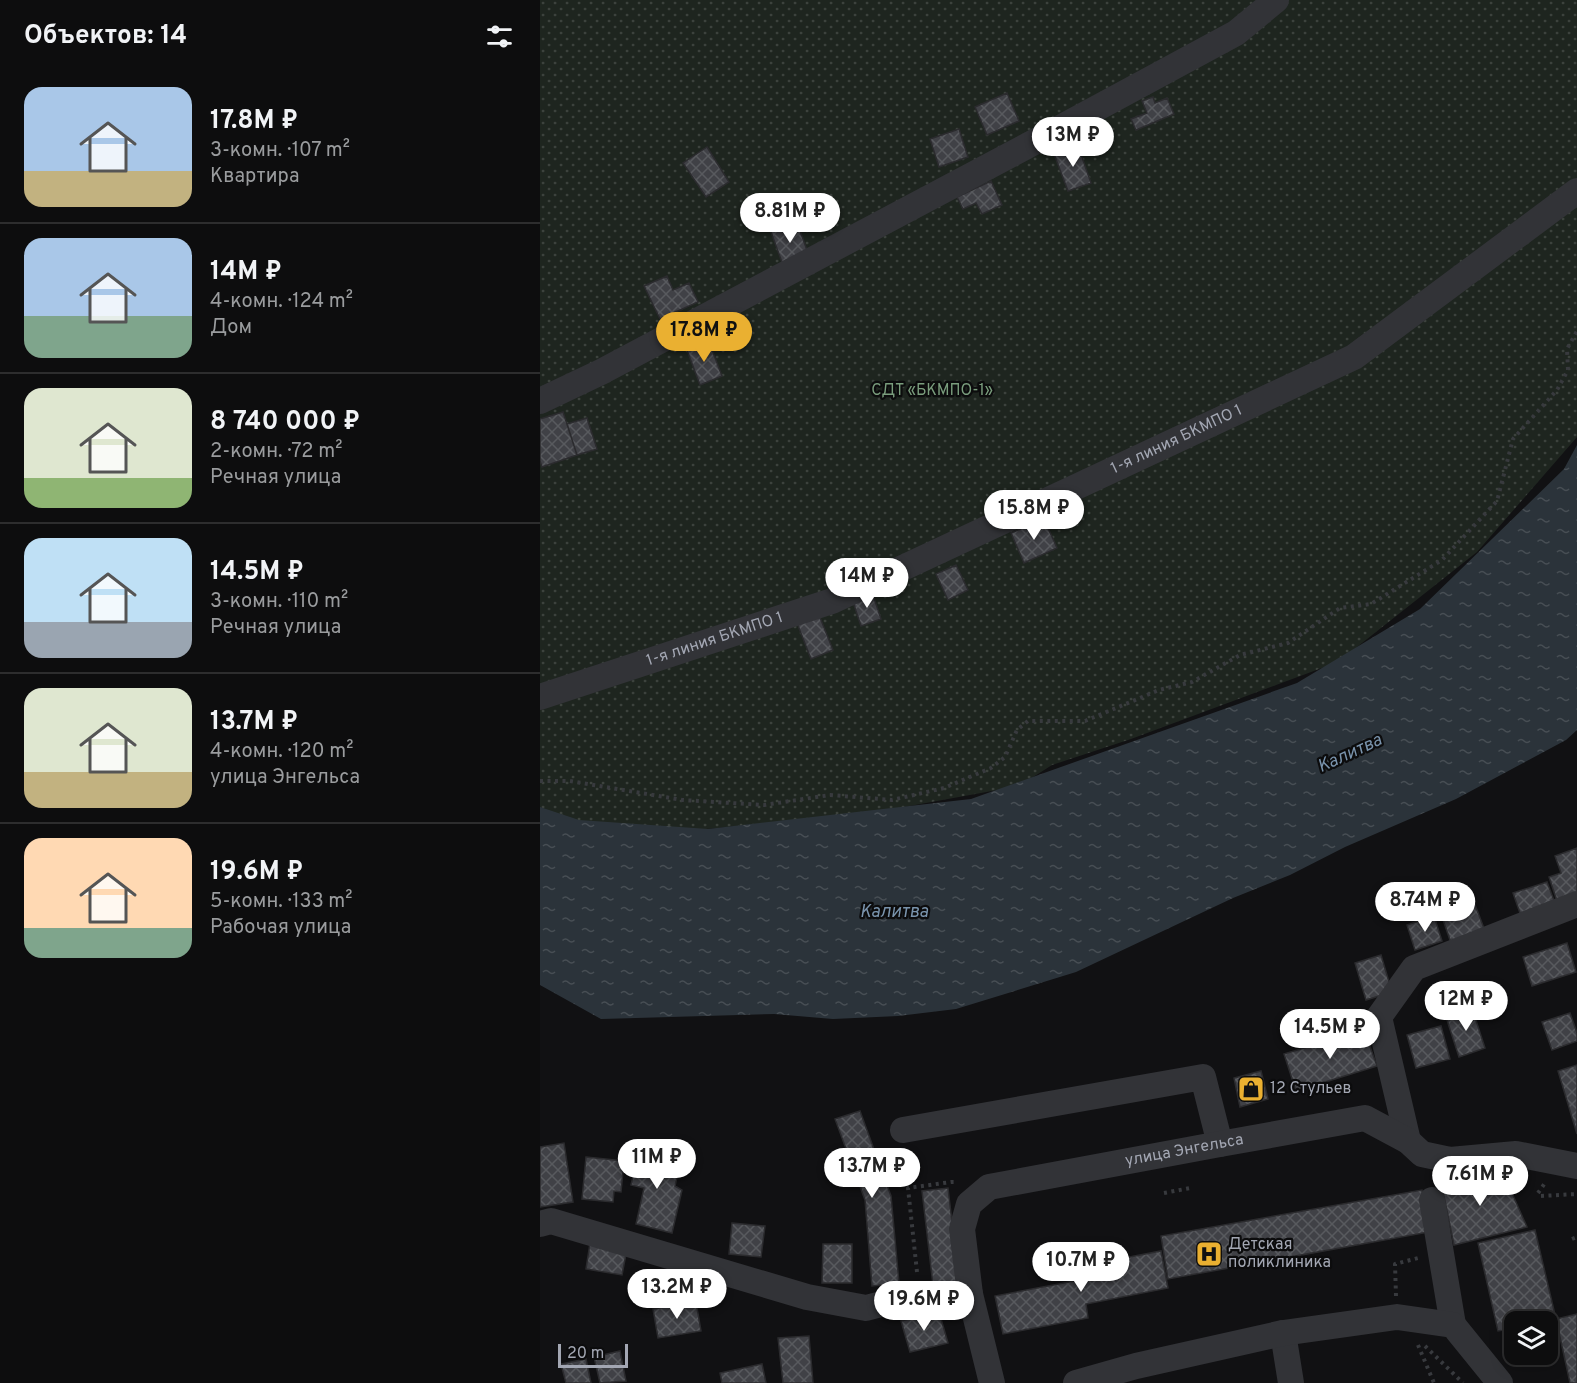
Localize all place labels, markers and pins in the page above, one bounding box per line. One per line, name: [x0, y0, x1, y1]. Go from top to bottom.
pin: 13M ₽: [1031, 117, 1115, 168]
pin: 8.81M ₽: [735, 193, 845, 244]
pin: 17.8M ₽: [649, 312, 759, 363]
pin: 15.8M ₽: [979, 490, 1089, 541]
pin: 14M ₽: [825, 558, 909, 609]
pin: 8.74M ₽: [1370, 882, 1480, 933]
pin: 12M ₽: [1424, 981, 1508, 1032]
pin: 14.5M ₽: [1275, 1009, 1385, 1060]
shop icon: 12 Стульев: [1236, 1074, 1266, 1104]
place label: 12 Стульев: [1270, 1079, 1351, 1099]
pin: 11M ₽: [615, 1139, 699, 1190]
pin: 13.7M ₽: [817, 1148, 927, 1199]
pin: 7.61M ₽: [1425, 1156, 1535, 1207]
place label: Детская поликлиника: [1228, 1235, 1331, 1273]
hospital icon: Детская поликлиника: [1194, 1239, 1224, 1269]
pin: 10.7M ₽: [1026, 1242, 1136, 1293]
pin: 13.2M ₽: [622, 1269, 732, 1320]
pin: 19.6M ₽: [869, 1281, 979, 1332]

